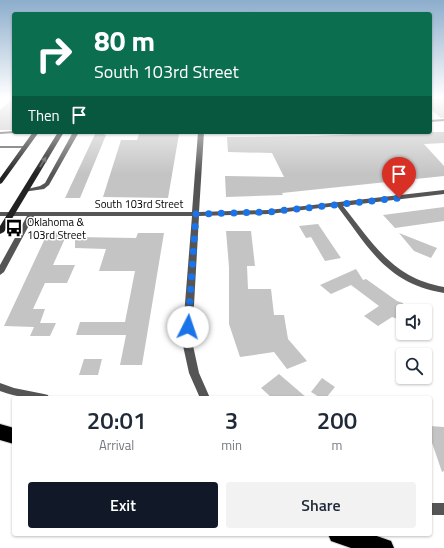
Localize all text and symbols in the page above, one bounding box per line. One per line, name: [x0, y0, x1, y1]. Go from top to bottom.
text: 80 m: [94, 19, 155, 62]
icon: right: [28, 28, 80, 80]
text: South 103rd Street: [94, 58, 239, 85]
text: Then: [28, 104, 60, 127]
icon: arrive: [68, 104, 90, 126]
one-way arrow: [39, 157, 47, 167]
pin: [382, 157, 416, 198]
icon: arrive: [388, 163, 410, 185]
street label: South 103rd Street: [95, 196, 183, 212]
place label: Oklahoma & 103rd Street: [27, 214, 86, 243]
bus stop icon: Oklahoma & 103rd Street: [4, 218, 24, 238]
map controls: [396, 304, 432, 384]
button: sound: [396, 304, 432, 340]
position arrow: [167, 306, 209, 348]
button: search: [396, 348, 432, 384]
text: 20:01: [87, 402, 146, 438]
text: 3: [225, 402, 238, 438]
text: 200: [317, 402, 357, 438]
text: Arrival: [99, 435, 134, 455]
text: min: [221, 435, 242, 455]
text: m: [332, 435, 342, 455]
button: Exit: [28, 482, 218, 528]
button: Share: [226, 482, 416, 528]

